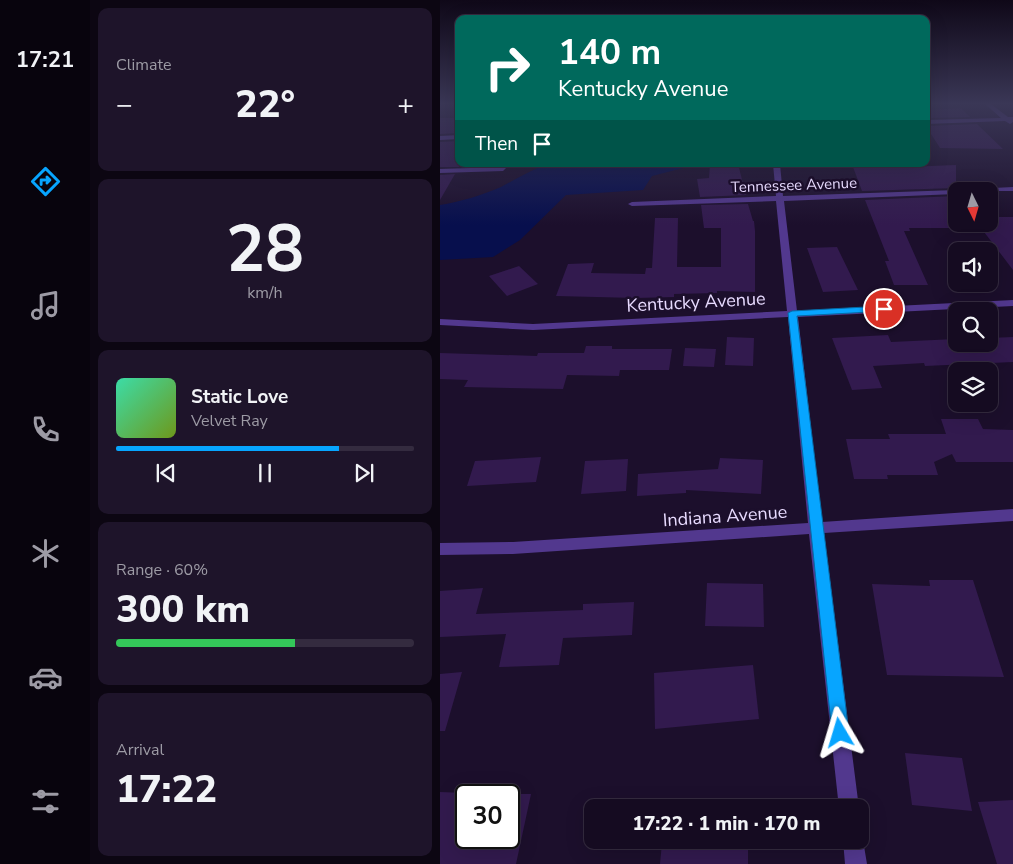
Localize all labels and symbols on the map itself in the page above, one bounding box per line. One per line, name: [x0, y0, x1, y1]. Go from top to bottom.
street label: Tennessee Avenue: [731, 173, 857, 197]
north arrow: [948, 182, 998, 232]
street label: Kentucky Avenue: [626, 286, 766, 318]
pin: [863, 288, 905, 330]
street label: Indiana Avenue: [662, 500, 788, 532]
position arrow: [813, 706, 865, 758]
speed limit sign: 30: [455, 784, 520, 849]

